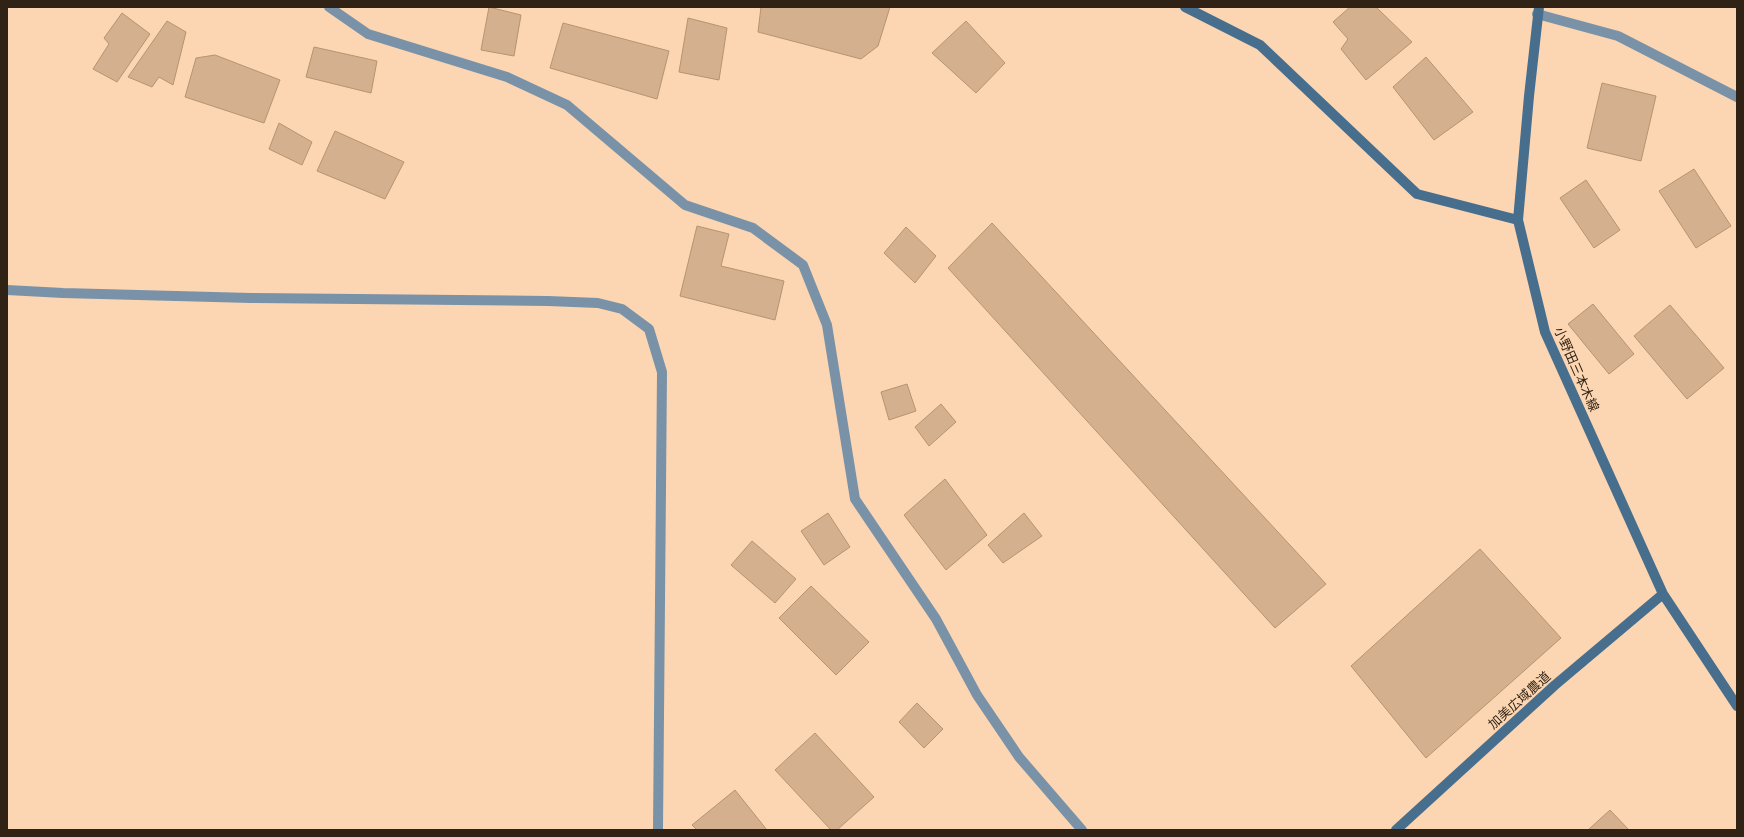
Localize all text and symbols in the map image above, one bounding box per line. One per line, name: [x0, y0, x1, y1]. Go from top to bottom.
street label: 小野田三本木線: [1551, 325, 1602, 414]
street label: 加美広域農道: [1485, 669, 1553, 732]

